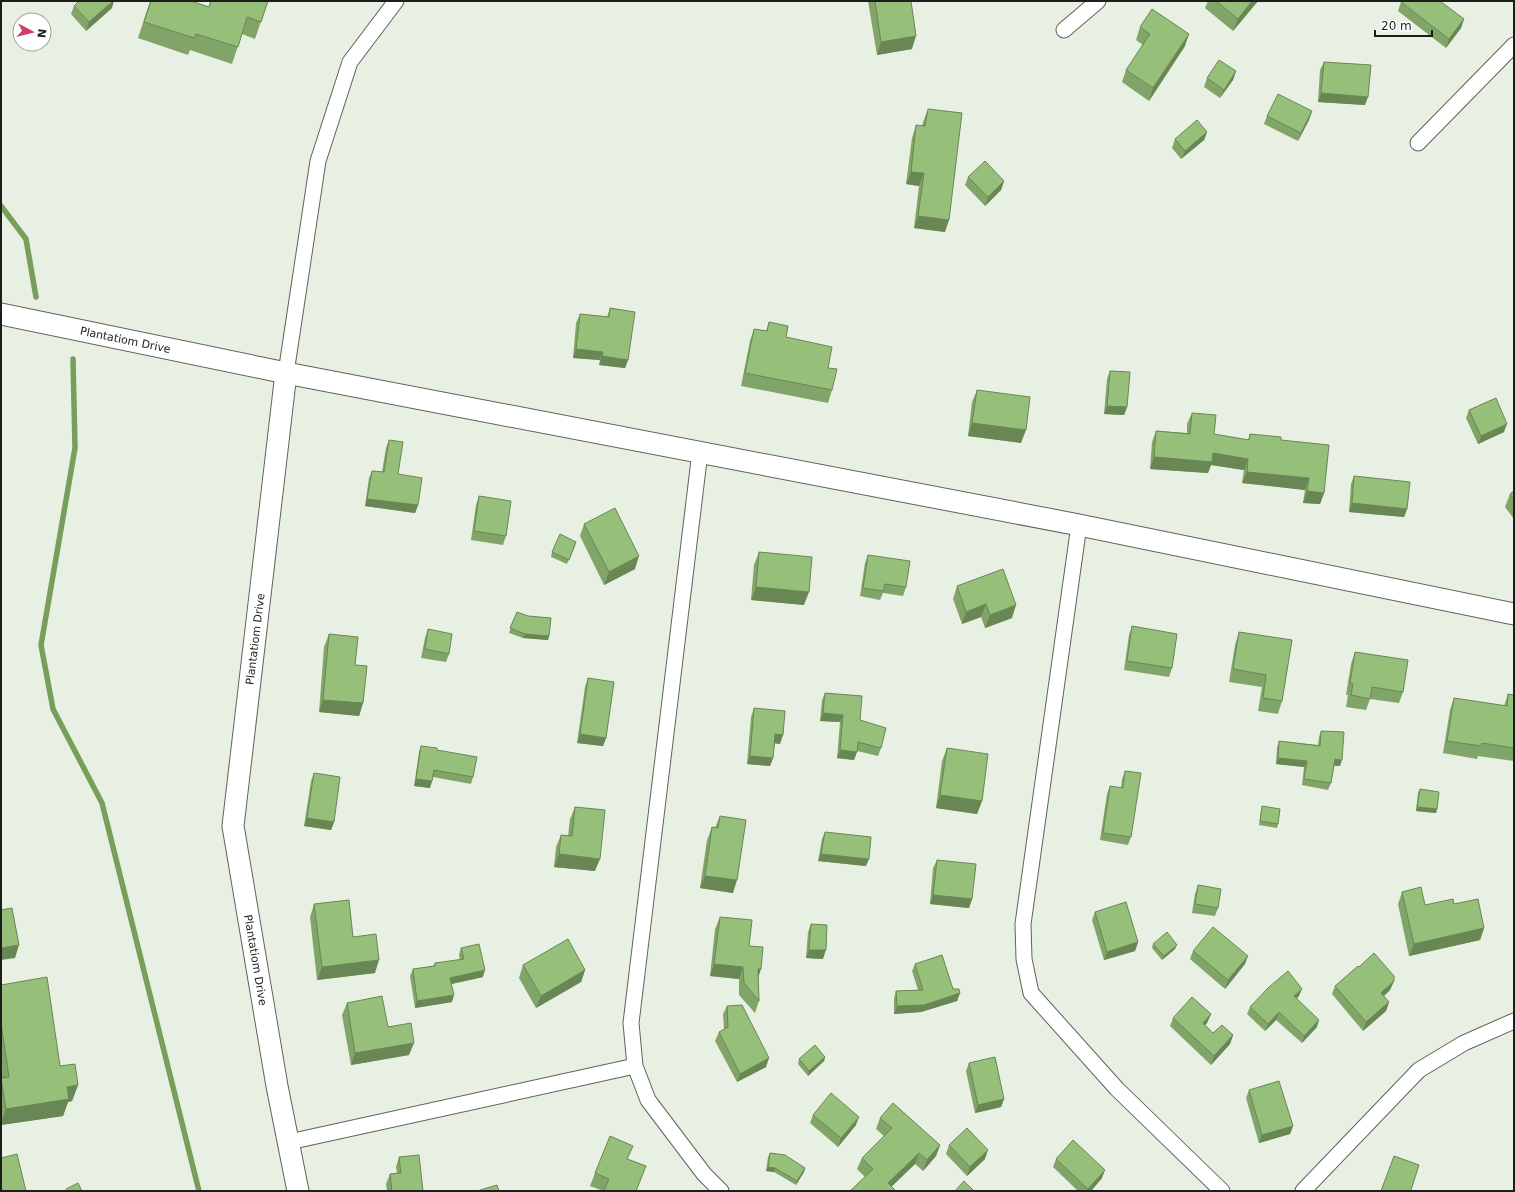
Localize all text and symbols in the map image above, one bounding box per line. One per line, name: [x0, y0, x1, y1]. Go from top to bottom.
north arrow: [12, 12, 52, 52]
scale bar: [1375, 12, 1432, 38]
text: 20 m: [1381, 19, 1412, 33]
text: N: [34, 28, 48, 39]
street label: Plantatiom Drive: [79, 325, 172, 356]
street label: Plantatiom Drive: [243, 592, 268, 686]
street label: Plantatiom Drive: [241, 914, 269, 1007]

